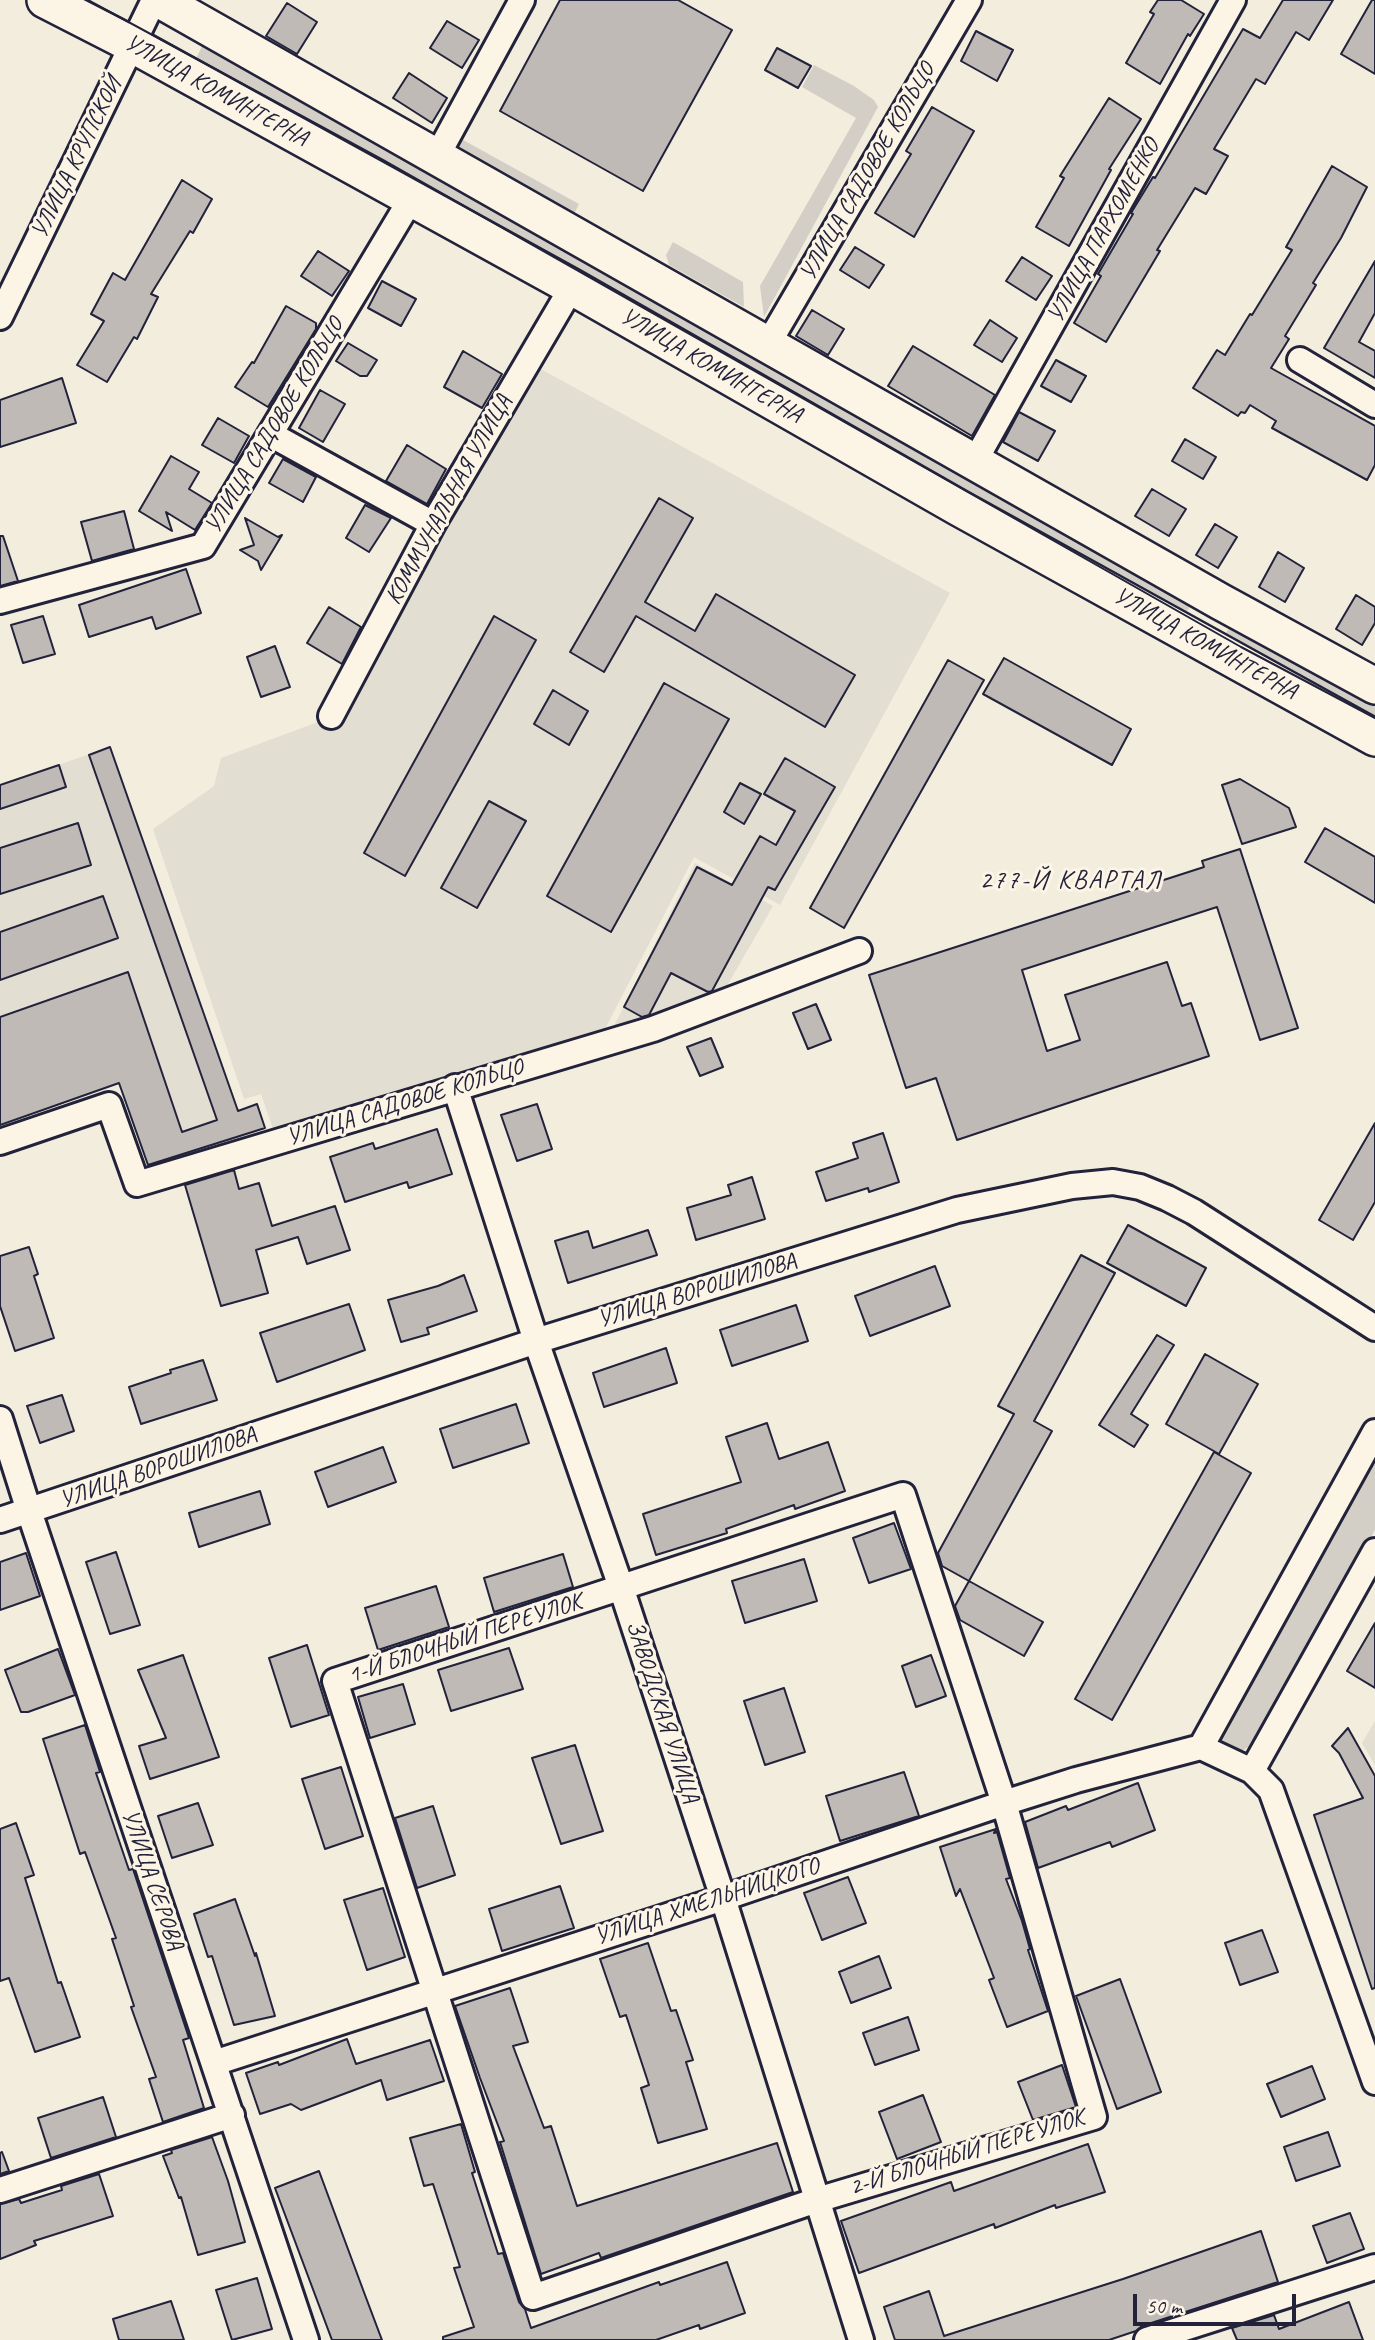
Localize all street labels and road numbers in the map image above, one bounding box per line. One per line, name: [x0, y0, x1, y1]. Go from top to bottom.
street label: УЛИЦА КОМИНТЕРНА: [119, 29, 313, 153]
street label: УЛИЦА САДОВОЕ КОЛЬЦО: [794, 58, 942, 286]
street label: УЛИЦА КРУПСКОЙ: [26, 73, 128, 243]
street label: УЛИЦА ПАРХОМЕНКО: [1042, 134, 1166, 328]
street label: УЛИЦА КОМИНТЕРНА: [615, 302, 807, 430]
street label: УЛИЦА САДОВОЕ КОЛЬЦО: [199, 313, 351, 539]
street label: КОММУНАЛЬНАЯ УЛИЦА: [379, 390, 519, 610]
street label: УЛИЦА КОМИНТЕРНА: [1108, 582, 1302, 706]
street label: УЛИЦА САДОВОЕ КОЛЬЦО: [283, 1053, 527, 1153]
street label: УЛИЦА ВОРОШИЛОВА: [594, 1247, 800, 1335]
street label: УЛИЦА ВОРОШИЛОВА: [56, 1421, 260, 1515]
street label: 1-Й БЛОЧНЫЙ ПЕРЕУЛОК: [344, 1588, 586, 1690]
street label: ЗАВОДСКАЯ УЛИЦА: [619, 1617, 705, 1807]
street label: УЛИЦА СЕРОВА: [115, 1806, 189, 1954]
street label: УЛИЦА ХМЕЛЬНИЦКОГО: [591, 1852, 823, 1952]
street label: 2-Й БЛОЧНЫЙ ПЕРЕУЛОК: [846, 2104, 1088, 2202]

